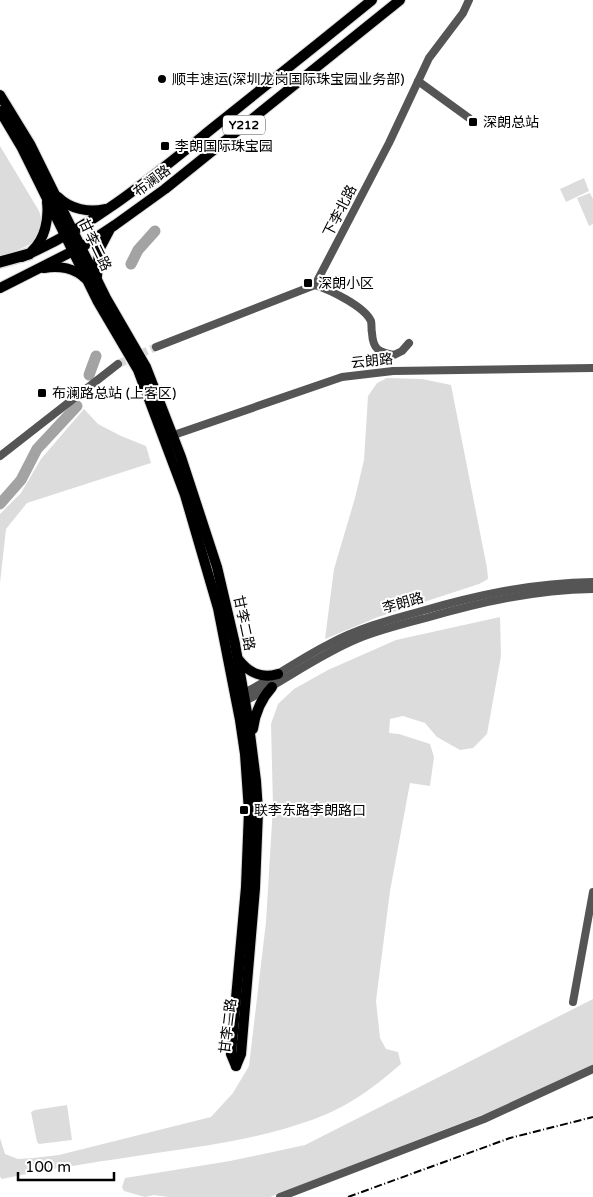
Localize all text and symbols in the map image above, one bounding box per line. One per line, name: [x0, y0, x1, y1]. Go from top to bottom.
place label: 顺丰速运(深圳龙岗国际珠宝园业务部): [172, 71, 405, 88]
marker: 顺丰速运(深圳龙岗国际珠宝园业务部): [156, 73, 168, 85]
place label: 深朗总站: [483, 114, 539, 131]
road number: Y212: [223, 116, 265, 134]
marker: 深朗总站: [467, 116, 479, 128]
place label: 李朗国际珠宝园: [175, 138, 273, 155]
marker: 李朗国际珠宝园: [159, 140, 171, 152]
street label: 布澜路: [130, 162, 174, 200]
street label: 下李北路: [320, 182, 360, 240]
street label: 甘李二路: [75, 216, 115, 274]
place label: 深朗小区: [318, 275, 374, 292]
marker: 深朗小区: [302, 277, 314, 289]
street label: 云朗路: [350, 350, 394, 372]
place label: 布澜路总站 (上客区): [52, 385, 176, 402]
marker: 布澜路总站 (上客区): [36, 387, 48, 399]
street label: 李朗路: [380, 589, 426, 617]
street label: 甘李二路: [230, 594, 258, 652]
place label: 联李东路李朗路口: [254, 802, 366, 819]
marker: 联李东路李朗路口: [238, 804, 250, 816]
street label: 甘李二路: [216, 997, 240, 1055]
scale bar: [18, 1150, 114, 1182]
text: 100 m: [25, 1158, 71, 1176]

